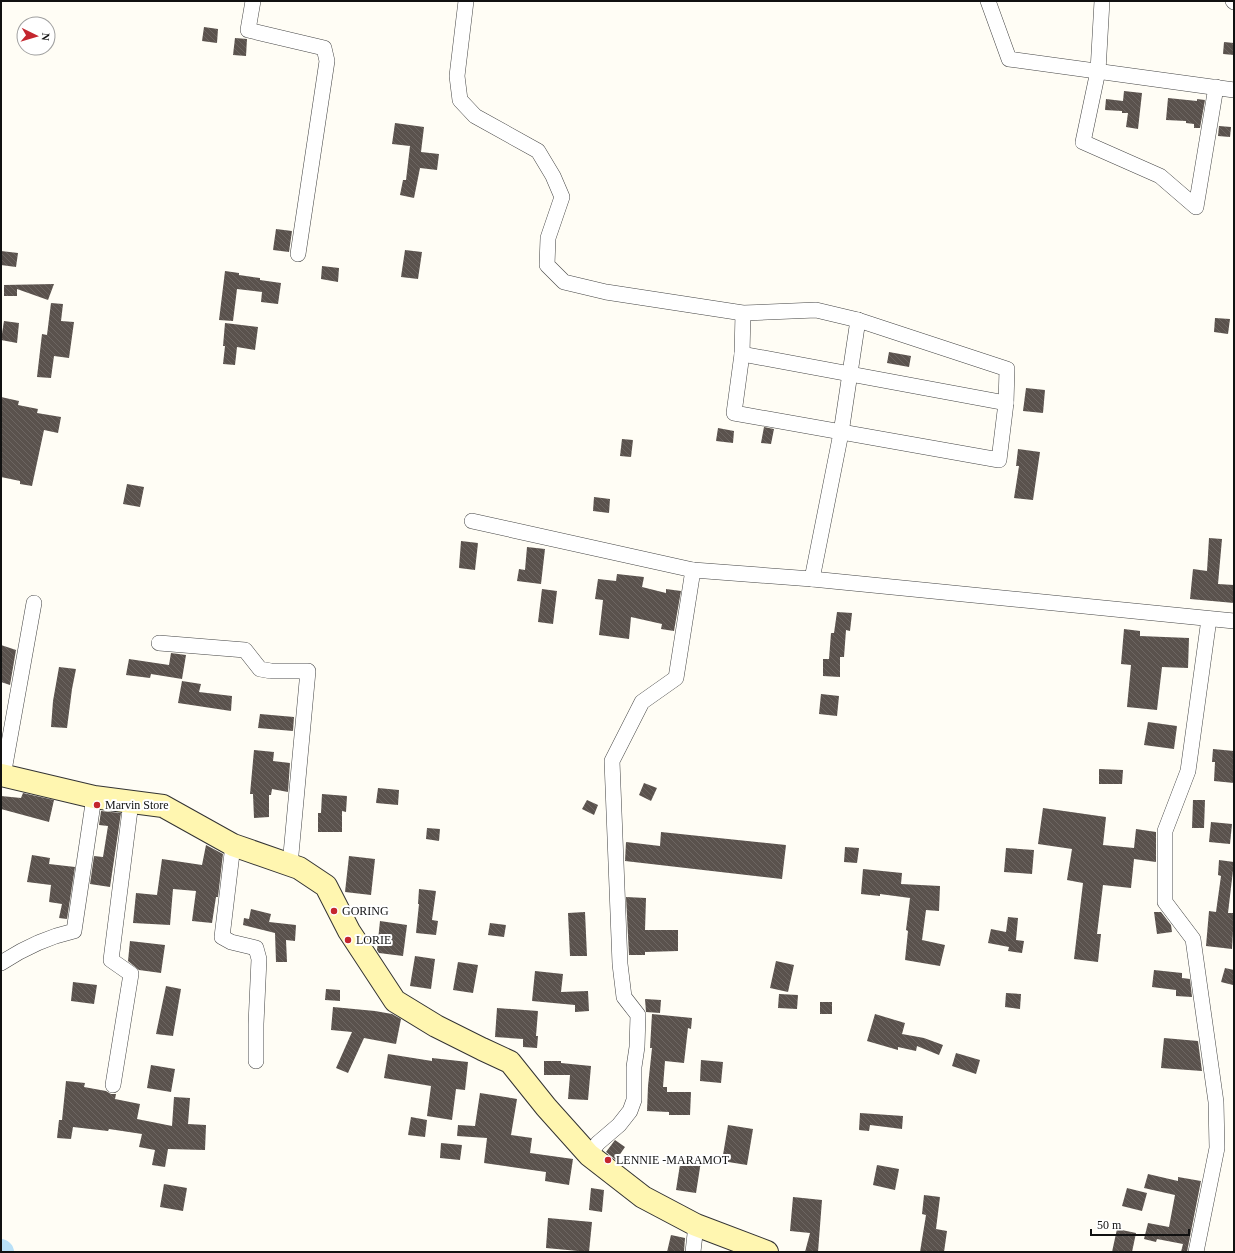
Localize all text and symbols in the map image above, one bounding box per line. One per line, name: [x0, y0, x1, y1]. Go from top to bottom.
north arrow: [16, 16, 56, 56]
text: N: [40, 32, 52, 41]
place label: Marvin Store: [105, 798, 169, 812]
marker: Marvin Store: [92, 800, 102, 810]
place label: GORING: [342, 904, 389, 918]
marker: GORING: [329, 906, 339, 916]
place label: LORIE: [356, 933, 391, 947]
marker: LORIE: [343, 935, 353, 945]
place label: LENNIE -MARAMOT: [616, 1153, 730, 1167]
marker: LENNIE -MARAMOT: [603, 1155, 613, 1165]
scale bar: [1091, 1211, 1189, 1237]
text: 50 m: [1097, 1218, 1122, 1232]

